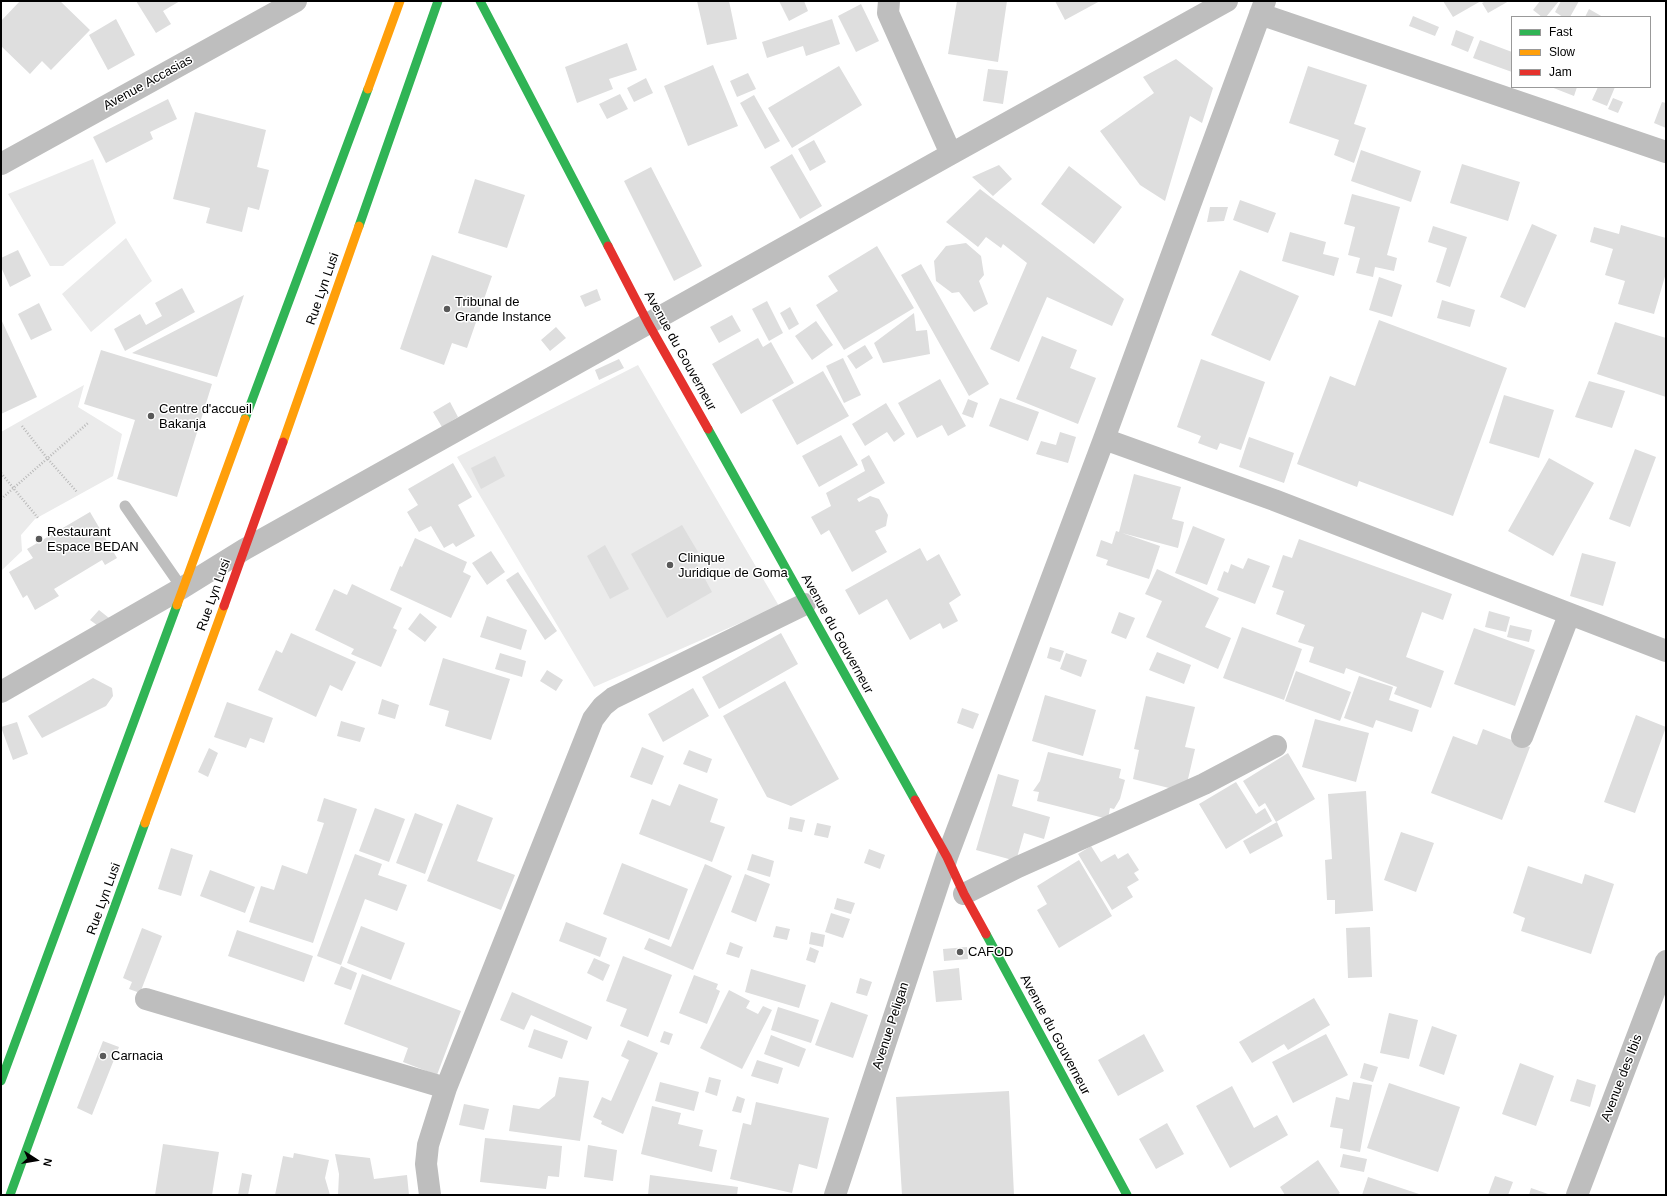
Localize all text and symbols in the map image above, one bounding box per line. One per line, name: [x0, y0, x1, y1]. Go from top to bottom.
legend: [1511, 16, 1651, 88]
text: Fast: [1549, 25, 1572, 39]
text: Slow: [1549, 45, 1575, 59]
street label: Avenue Accasias: [101, 52, 195, 114]
text: Jam: [1549, 65, 1572, 79]
street label: Rue Lyn Lusi: [303, 251, 343, 327]
street label: Avenue du Gouverneur: [641, 289, 719, 413]
place label: Tribunal de Grande Instance: [455, 294, 551, 325]
marker: Tribunal de Grande Instance: [442, 304, 452, 314]
place label: Centre d'accueil Bakanja: [159, 401, 252, 432]
marker: Centre d'accueil Bakanja: [146, 411, 156, 421]
place label: Restaurant Espace BEDAN: [47, 524, 139, 555]
marker: Restaurant Espace BEDAN: [34, 534, 44, 544]
place label: Clinique Juridique de Goma: [678, 550, 788, 581]
street label: Rue Lyn Lusi: [194, 557, 234, 633]
marker: Clinique Juridique de Goma: [665, 560, 675, 570]
street label: Avenue du Gouverneur: [798, 572, 876, 696]
street label: Rue Lyn Lusi: [84, 861, 124, 937]
place label: CAFOD: [968, 944, 1014, 960]
marker: CAFOD: [955, 947, 965, 957]
street label: Avenue du Gouverneur: [1017, 972, 1093, 1098]
street label: Avenue Peligan: [870, 980, 912, 1072]
street label: Avenue des Ibis: [1598, 1032, 1646, 1124]
place label: Carnacia: [111, 1048, 163, 1064]
marker: Carnacia: [98, 1051, 108, 1061]
north arrow: [16, 1140, 56, 1180]
text: N: [41, 1157, 54, 1168]

